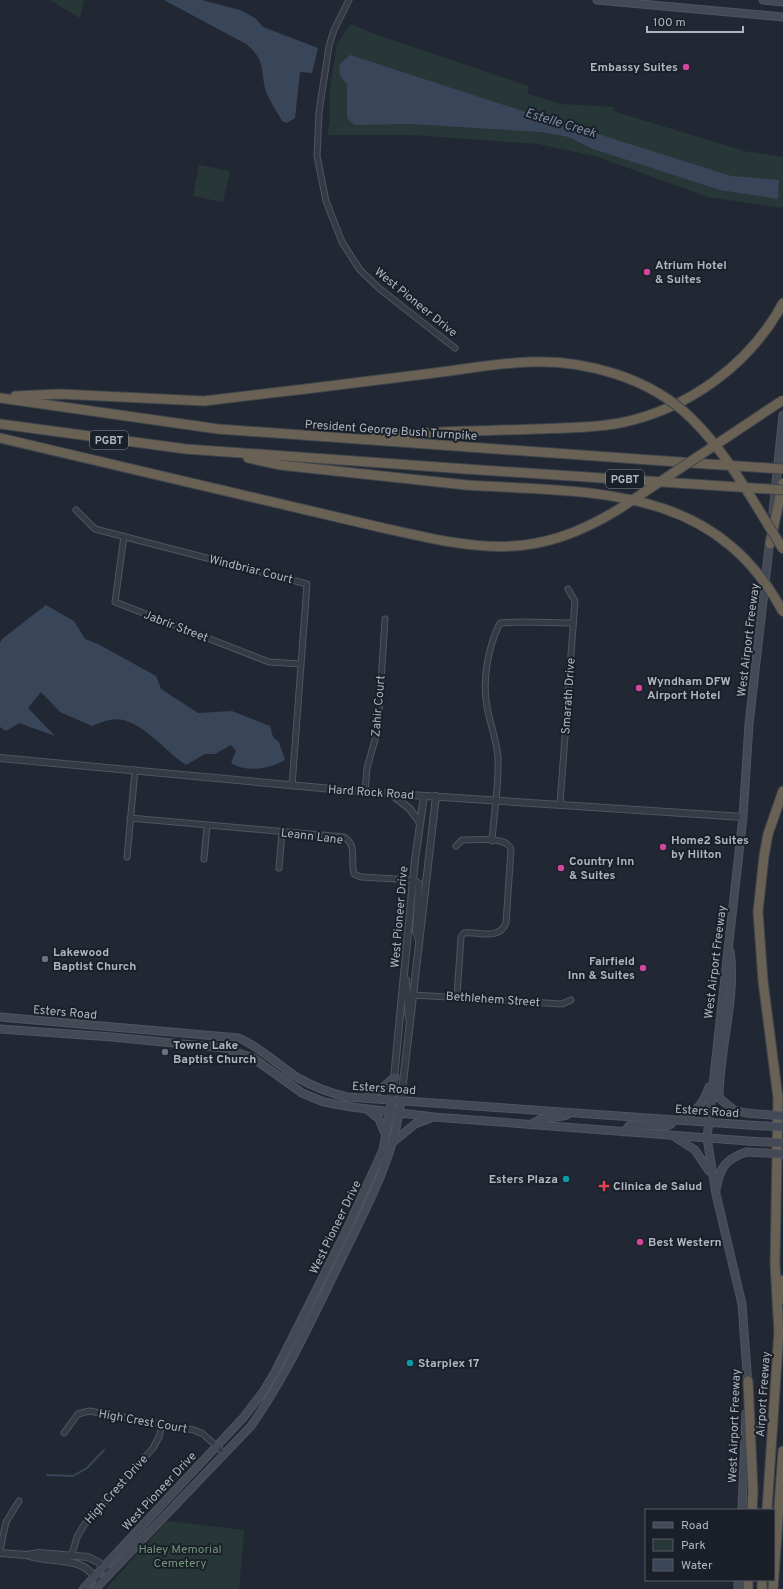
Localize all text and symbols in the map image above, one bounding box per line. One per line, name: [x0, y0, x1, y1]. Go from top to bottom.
scale bar: [647, 8, 743, 34]
text: 100 m: [653, 15, 686, 31]
place label: Embassy Suites: [590, 60, 678, 76]
marker: Embassy Suites: [681, 62, 691, 72]
water label: Estelle Creek: [523, 106, 598, 142]
place label: Atrium Hotel & Suites: [655, 258, 727, 288]
street label: West Pioneer Drive: [371, 264, 460, 341]
marker: Atrium Hotel & Suites: [642, 267, 652, 277]
street label: President George Bush Turnpike: [304, 417, 478, 445]
road number: PGBT: [90, 431, 128, 449]
road number: PGBT: [606, 470, 644, 488]
street label: Windbriar Court: [207, 552, 294, 588]
street label: West Airport Freeway: [734, 582, 764, 698]
street label: Jabrir Street: [141, 607, 210, 647]
street label: Smarath Drive: [558, 657, 580, 735]
street label: Zahir Court: [368, 674, 390, 738]
place label: Wyndham DFW Airport Hotel: [647, 674, 731, 704]
marker: Wyndham DFW Airport Hotel: [634, 683, 644, 693]
street label: Hard Rock Road: [327, 782, 414, 804]
street label: Leann Lane: [280, 825, 344, 849]
place label: Home2 Suites by Hilton: [671, 833, 749, 863]
marker: Home2 Suites by Hilton: [658, 842, 668, 852]
place label: Country Inn & Suites: [569, 854, 634, 884]
marker: Country Inn & Suites: [556, 863, 566, 873]
street label: West Pioneer Drive: [388, 865, 412, 969]
street label: West Airport Freeway: [701, 904, 731, 1020]
place label: Lakewood Baptist Church: [53, 945, 136, 975]
marker: Lakewood Baptist Church: [40, 954, 50, 964]
place label: Fairfield Inn & Suites: [568, 954, 635, 984]
marker: Fairfield Inn & Suites: [638, 963, 648, 973]
street label: Bethlehem Street: [445, 989, 541, 1011]
street label: Esters Road: [32, 1002, 98, 1024]
place label: Towne Lake Baptist Church: [173, 1038, 256, 1068]
marker: Towne Lake Baptist Church: [160, 1047, 170, 1057]
street label: Esters Road: [351, 1079, 417, 1099]
street label: Esters Road: [674, 1102, 740, 1122]
place label: Esters Plaza: [489, 1172, 558, 1188]
marker: Esters Plaza: [561, 1174, 571, 1184]
street label: West Pioneer Drive: [306, 1178, 366, 1277]
place label: Clinica de Salud: [613, 1179, 702, 1195]
marker: Clinica de Salud: [598, 1180, 610, 1192]
place label: Best Western: [648, 1235, 722, 1251]
marker: Best Western: [635, 1237, 645, 1247]
street label: Airport Freeway: [753, 1351, 775, 1437]
place label: Starplex 17: [418, 1356, 479, 1372]
marker: Starplex 17: [405, 1358, 415, 1368]
street label: West Airport Freeway: [725, 1369, 745, 1484]
street label: High Crest Court: [97, 1406, 188, 1438]
street label: West Pioneer Drive: [119, 1449, 200, 1535]
street label: High Crest Drive: [82, 1452, 152, 1528]
legend: [645, 1509, 775, 1581]
text: Road: [681, 1518, 709, 1534]
text: Park: [681, 1538, 706, 1554]
park label: Haley Memorial Cemetery: [138, 1542, 222, 1572]
text: Water: [681, 1558, 713, 1574]

